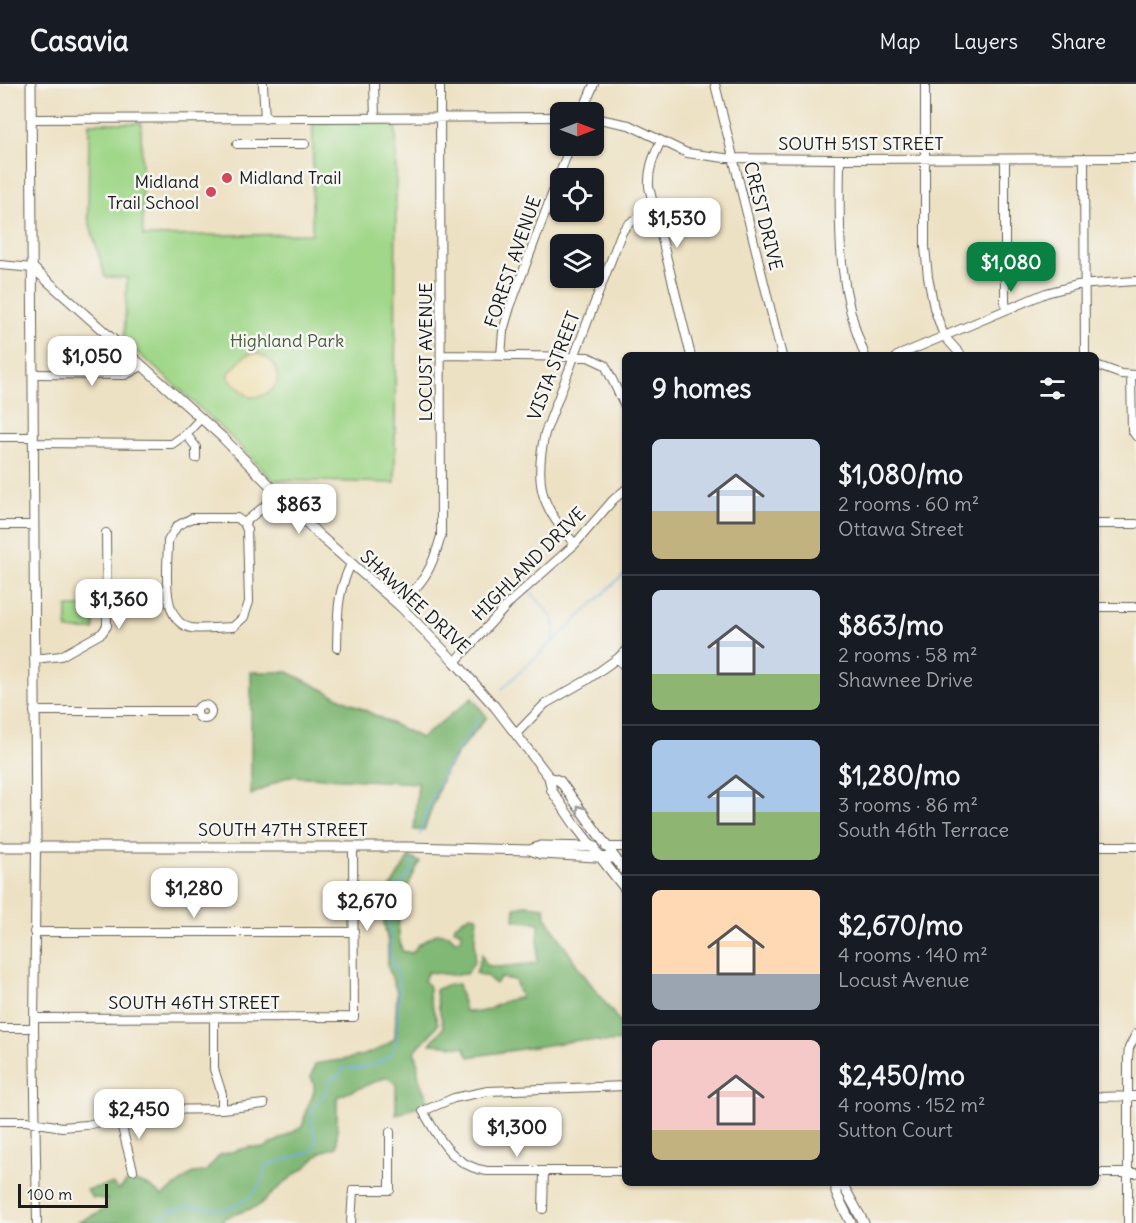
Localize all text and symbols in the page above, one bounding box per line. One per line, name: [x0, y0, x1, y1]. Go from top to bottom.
text: Casavia: [30, 23, 129, 59]
text: Map: [880, 28, 920, 55]
text: Layers: [953, 28, 1018, 55]
text: Share: [1051, 28, 1106, 55]
north arrow: [550, 102, 604, 156]
map controls: [550, 102, 604, 288]
street label: SOUTH 51ST STREET: [778, 132, 944, 155]
street label: CREST DRIVE: [739, 159, 788, 273]
place label: Midland Trail: [239, 166, 341, 189]
button: locate: [550, 168, 604, 222]
place label: Midland Trail School: [107, 170, 199, 214]
marker: Midland Trail: [220, 171, 234, 185]
marker: Midland Trail School: [204, 185, 218, 199]
street label: FOREST AVENUE: [479, 193, 546, 331]
pin: $1,530: [628, 198, 726, 249]
text: $1,530: [648, 205, 706, 230]
button: layers: [550, 234, 604, 288]
pin: $1,080: [962, 242, 1060, 293]
text: $1,080: [981, 249, 1041, 274]
street label: LOCUST AVENUE: [414, 282, 437, 422]
street label: VISTA STREET: [522, 308, 585, 424]
park label: Highland Park: [230, 329, 344, 352]
pin: $1,050: [43, 336, 141, 387]
text: $1,050: [62, 343, 122, 368]
text: 9 homes: [652, 372, 751, 405]
icon: filters: [1036, 372, 1069, 405]
text: $1,080/mo: [838, 458, 963, 491]
icon: home: [700, 463, 772, 535]
pin: $863: [263, 484, 335, 535]
text: $863: [276, 491, 322, 516]
text: 2 rooms · 60 m²: [838, 491, 979, 516]
street label: HIGHLAND DRIVE: [467, 502, 590, 625]
text: Ottawa Street: [838, 516, 964, 541]
street label: SHAWNEE DRIVE: [356, 545, 475, 658]
pin: $1,360: [70, 579, 168, 630]
text: $1,360: [90, 586, 148, 611]
text: $863/mo: [838, 609, 944, 642]
icon: home: [700, 614, 772, 686]
text: 2 rooms · 58 m²: [838, 642, 978, 667]
text: Shawnee Drive: [838, 667, 973, 692]
text: $1,280/mo: [838, 759, 960, 792]
icon: home: [700, 764, 772, 836]
text: 3 rooms · 86 m²: [838, 792, 978, 817]
one-way arrow: [576, 804, 587, 815]
text: South 46th Terrace: [838, 817, 1009, 842]
street label: SOUTH 47TH STREET: [198, 818, 368, 841]
pin: $1,280: [145, 868, 243, 919]
text: $1,280: [165, 875, 223, 900]
pin: $2,670: [318, 881, 416, 932]
text: $2,670: [337, 888, 397, 913]
text: $2,670/mo: [838, 909, 963, 942]
icon: home: [700, 914, 772, 986]
text: 4 rooms · 140 m²: [838, 942, 988, 967]
text: Locust Avenue: [838, 967, 969, 992]
street label: SOUTH 46TH STREET: [108, 991, 280, 1014]
text: $2,450/mo: [838, 1059, 965, 1092]
icon: home: [700, 1064, 772, 1136]
pin: $2,450: [90, 1089, 188, 1140]
text: 4 rooms · 152 m²: [838, 1092, 986, 1117]
text: $2,450: [108, 1096, 170, 1121]
pin: $1,300: [468, 1107, 566, 1158]
text: $1,300: [487, 1114, 547, 1139]
text: Sutton Court: [838, 1117, 953, 1142]
scale bar: [18, 1181, 108, 1208]
text: 100 m: [27, 1184, 72, 1204]

